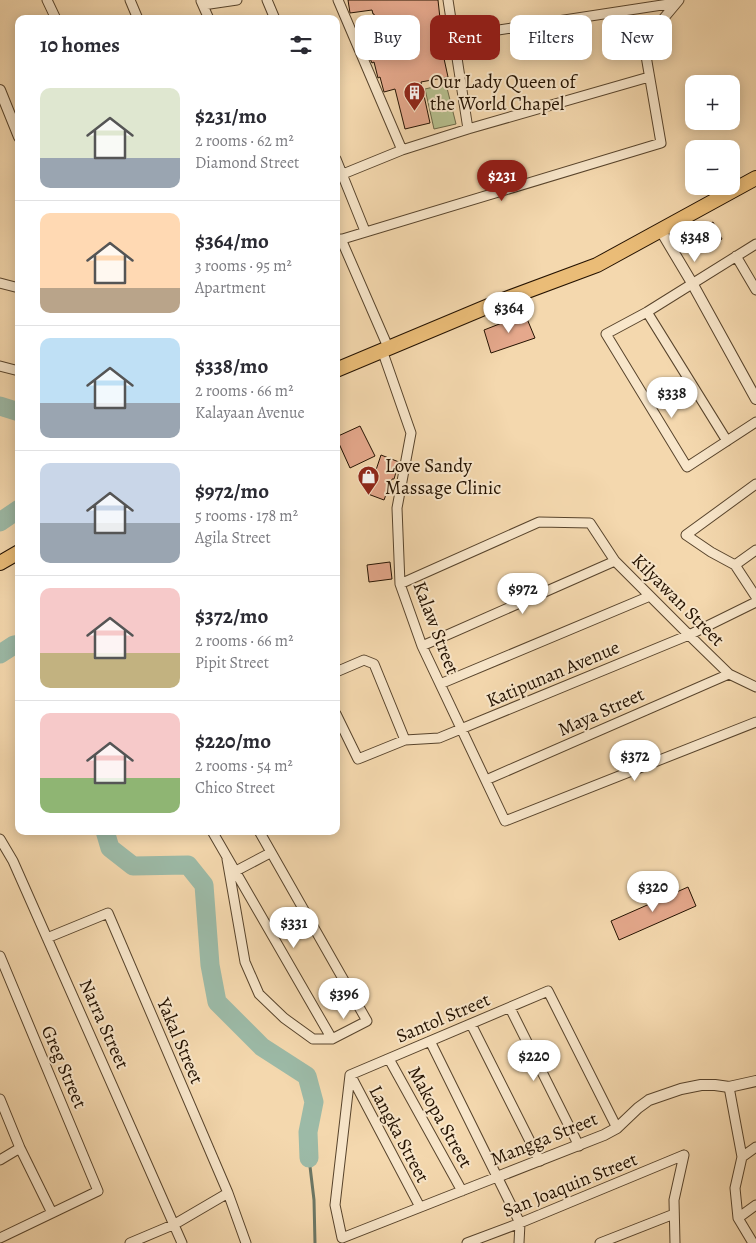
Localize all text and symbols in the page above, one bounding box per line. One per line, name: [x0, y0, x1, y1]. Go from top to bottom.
chip: Buy: [355, 15, 420, 60]
chip: Rent: [430, 15, 500, 60]
chip: Filters: [510, 15, 592, 60]
chip: New: [602, 15, 672, 60]
text: 10 homes: [40, 31, 120, 59]
icon: filters: [287, 31, 315, 59]
place label: Our Lady Queen of the World Chapel: [430, 69, 579, 117]
map controls: [685, 75, 740, 195]
button: +: [685, 75, 740, 130]
building icon: Our Lady Queen of the World Chapel: [402, 81, 426, 112]
text: $231/mo: [195, 102, 267, 130]
icon: home: [80, 108, 140, 168]
text: 2 rooms · 62 m²: [195, 130, 294, 152]
button: −: [685, 140, 740, 195]
text: Diamond Street: [195, 152, 299, 174]
pin: $231: [472, 160, 532, 202]
text: $231: [488, 165, 516, 187]
pin: $348: [665, 220, 725, 263]
text: $348: [680, 226, 710, 248]
text: $364/mo: [195, 227, 269, 255]
icon: home: [80, 233, 140, 293]
text: 3 rooms · 95 m²: [195, 255, 292, 277]
text: Apartment: [195, 277, 266, 299]
pin: $364: [479, 292, 539, 334]
text: $364: [494, 297, 524, 319]
text: $338/mo: [195, 352, 268, 380]
icon: home: [80, 358, 140, 418]
pin: $338: [642, 376, 702, 419]
text: 2 rooms · 66 m²: [195, 380, 293, 402]
text: $338: [658, 382, 686, 404]
text: Kalayaan Avenue: [195, 402, 305, 424]
place label: Love Sandy Massage Clinic: [385, 453, 501, 501]
shop icon: Love Sandy Massage Clinic: [357, 465, 381, 496]
text: $972/mo: [195, 477, 269, 505]
icon: home: [80, 483, 140, 543]
text: 5 rooms · 178 m²: [195, 505, 298, 527]
text: Agila Street: [195, 527, 271, 549]
street label: Kilyawan Street: [626, 548, 730, 652]
pin: $972: [493, 572, 553, 615]
street label: Kalaw Street: [406, 578, 466, 678]
text: $972: [508, 578, 538, 600]
text: $372/mo: [195, 602, 268, 630]
icon: home: [80, 608, 140, 668]
text: 2 rooms · 66 m²: [195, 630, 293, 652]
street label: Katipunan Avenue: [482, 634, 624, 714]
text: Pipit Street: [195, 652, 269, 674]
street label: Maya Street: [554, 681, 648, 743]
text: $220/mo: [195, 727, 271, 755]
icon: home: [80, 733, 140, 793]
pin: $372: [605, 740, 665, 782]
text: $372: [621, 745, 649, 767]
text: 2 rooms · 54 m²: [195, 755, 293, 777]
text: Chico Street: [195, 777, 275, 799]
pin: $320: [623, 870, 683, 913]
text: $320: [638, 876, 668, 898]
pin: $331: [264, 906, 324, 949]
text: $331: [281, 912, 307, 934]
street label: Narra Street: [73, 975, 135, 1073]
pin: $396: [314, 978, 374, 1020]
text: $396: [329, 983, 359, 1005]
street label: Santol Street: [392, 987, 494, 1049]
street label: Yakal Street: [150, 993, 210, 1088]
street label: Greg Street: [35, 1022, 93, 1112]
pin: $220: [504, 1040, 564, 1082]
text: $220: [519, 1045, 549, 1067]
street label: Makopa Street: [401, 1061, 479, 1173]
street label: Langka Street: [362, 1081, 436, 1187]
street label: Mangga Street: [487, 1106, 601, 1172]
street label: San Joaquin Street: [499, 1146, 641, 1224]

